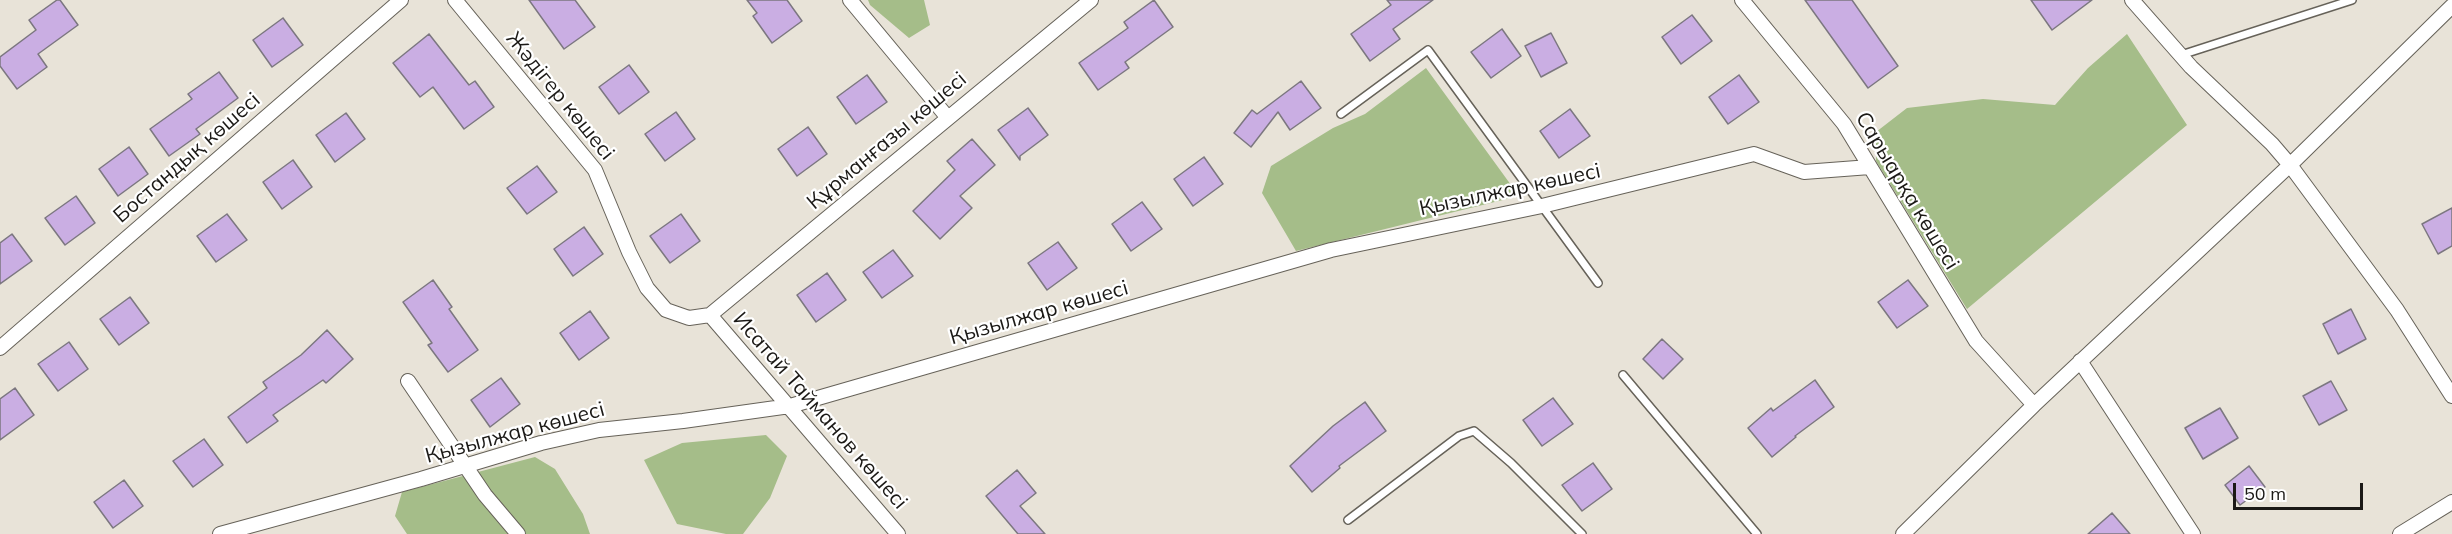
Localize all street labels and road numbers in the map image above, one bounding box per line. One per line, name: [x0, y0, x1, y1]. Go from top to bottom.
street label: Жәдігер көшесі: [501, 27, 619, 165]
street label: Құрманғазы көшесі: [802, 67, 972, 215]
street label: Бостандық көшесі: [108, 87, 266, 229]
street label: Сарыарқа көшесі: [1850, 108, 1964, 274]
street label: Қызылжар көшесі: [1417, 158, 1603, 222]
street label: Қызылжар көшесі: [947, 275, 1131, 351]
street label: Исатай Тайманов көшесі: [728, 307, 912, 515]
street label: Қызылжар көшесі: [422, 397, 608, 469]

